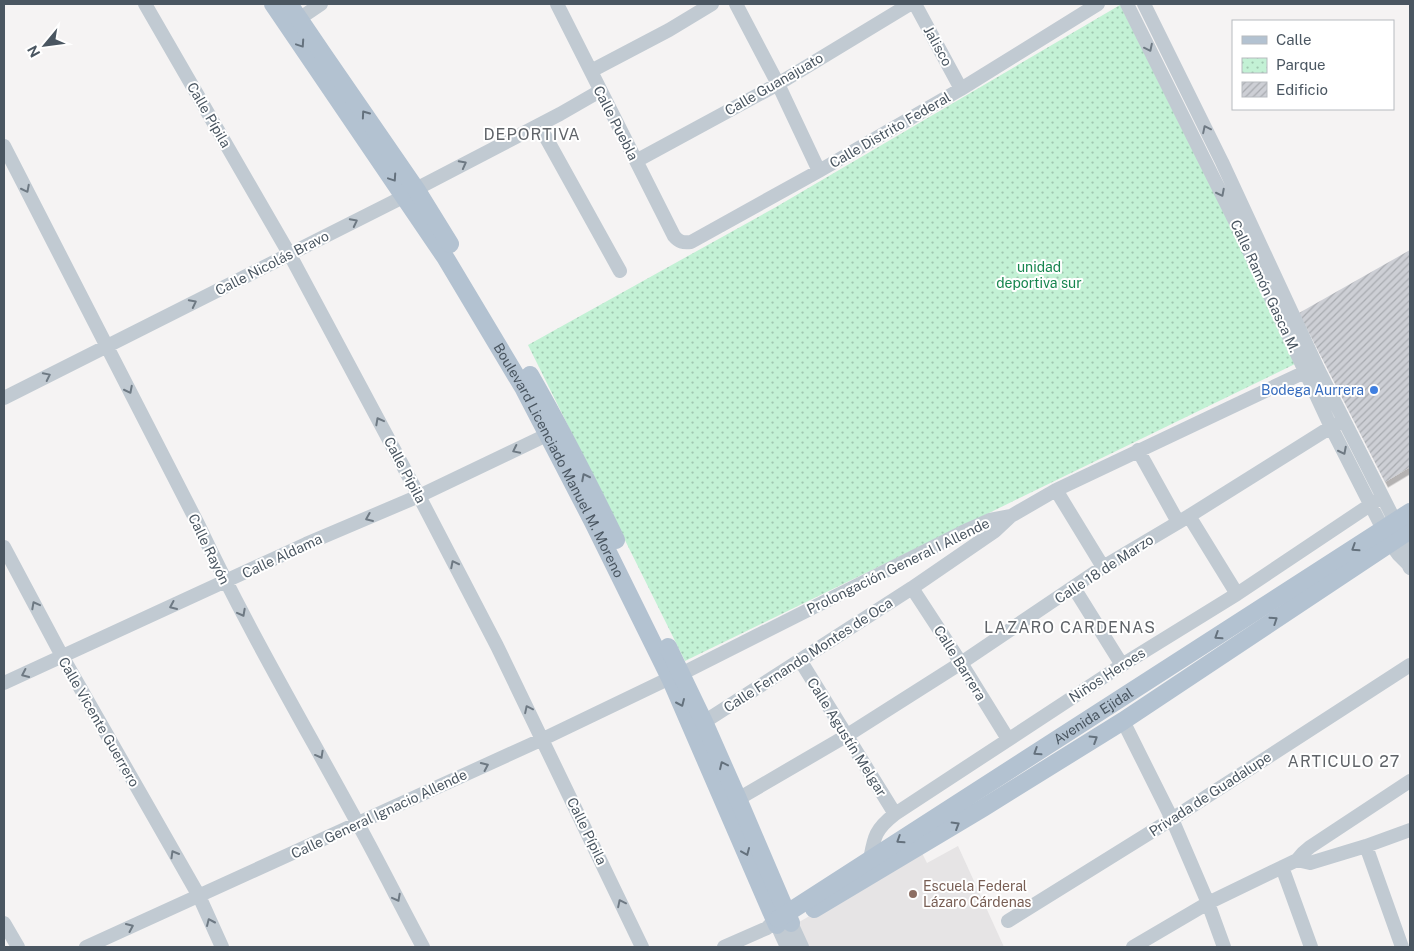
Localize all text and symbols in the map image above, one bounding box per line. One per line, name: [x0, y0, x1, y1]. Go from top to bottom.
north arrow: [20, 20, 70, 70]
legend: [1232, 20, 1394, 110]
street label: Jalisco: [920, 23, 956, 69]
text: Calle: [1276, 31, 1312, 48]
one-way arrow: [295, 38, 304, 48]
one-way arrow: [1143, 42, 1153, 51]
text: N: [24, 43, 43, 60]
street label: Calle Guanajuato: [722, 49, 826, 119]
text: Parque: [1276, 56, 1326, 73]
street label: Calle Pípila: [184, 80, 234, 150]
text: Edificio: [1276, 81, 1328, 98]
street label: Calle Puebla: [590, 83, 642, 163]
street label: Calle Distrito Federal: [827, 89, 953, 171]
one-way arrow: [362, 110, 371, 119]
district label: DEPORTIVA: [483, 125, 581, 144]
one-way arrow: [1202, 125, 1212, 134]
one-way arrow: [458, 160, 467, 170]
one-way arrow: [387, 172, 396, 182]
one-way arrow: [20, 184, 30, 193]
one-way arrow: [1215, 188, 1225, 197]
street label: Calle Ramón Gasca M.: [1227, 217, 1303, 355]
one-way arrow: [348, 218, 357, 228]
street label: Calle Nicolás Bravo: [213, 227, 331, 299]
park label: unidad deportiva sur: [996, 259, 1082, 291]
one-way arrow: [188, 299, 197, 309]
street label: Boulevard Licenciado Manuel M. Moreno: [490, 340, 627, 580]
one-way arrow: [42, 372, 51, 382]
place label: Bodega Aurrera: [1261, 382, 1364, 398]
marker: Bodega Aurrera: [1368, 384, 1380, 396]
one-way arrow: [123, 385, 133, 394]
one-way arrow: [375, 417, 385, 426]
street label: Calle Pípila: [381, 434, 429, 506]
one-way arrow: [512, 444, 521, 454]
one-way arrow: [1336, 446, 1347, 455]
one-way arrow: [581, 473, 591, 482]
street label: Calle Rayón: [185, 511, 233, 587]
one-way arrow: [365, 511, 374, 522]
street label: Prolongación General I Allende: [804, 515, 992, 617]
street label: Calle Aldama: [240, 531, 324, 581]
street label: Calle 18 de Marzo: [1052, 531, 1156, 607]
one-way arrow: [1351, 542, 1360, 551]
one-way arrow: [451, 561, 461, 570]
street label: Calle Fernando Montes de Oca: [721, 594, 895, 716]
one-way arrow: [169, 599, 178, 610]
one-way arrow: [31, 602, 41, 611]
one-way arrow: [236, 608, 246, 617]
one-way arrow: [1268, 617, 1278, 626]
district label: LAZARO CARDENAS: [984, 618, 1156, 637]
street label: Calle Barrera: [931, 623, 989, 703]
one-way arrow: [1214, 630, 1224, 639]
street label: Niños Heroes: [1066, 645, 1148, 705]
street label: Calle Vicente Guerrero: [55, 654, 143, 790]
one-way arrow: [21, 667, 30, 678]
street label: Calle Agustín Melgar: [804, 675, 890, 799]
street label: Avenida Ejidal: [1051, 685, 1136, 747]
one-way arrow: [674, 698, 685, 707]
one-way arrow: [524, 706, 534, 715]
one-way arrow: [1089, 735, 1098, 745]
one-way arrow: [1033, 746, 1043, 755]
street label: Privada de Guadalupe: [1146, 749, 1274, 839]
one-way arrow: [314, 750, 324, 759]
district label: ARTICULO 27: [1288, 752, 1400, 771]
one-way arrow: [480, 761, 489, 772]
one-way arrow: [719, 761, 729, 770]
street label: Calle General Ignacio Allende: [289, 766, 469, 862]
street label: Calle Pípila: [564, 795, 610, 867]
one-way arrow: [951, 821, 960, 831]
one-way arrow: [897, 834, 906, 843]
one-way arrow: [739, 847, 750, 856]
one-way arrow: [171, 850, 181, 859]
place label: Escuela Federal Lázaro Cárdenas: [923, 878, 1031, 910]
marker: Escuela Federal Lázaro Cárdenas: [907, 888, 919, 900]
one-way arrow: [391, 893, 401, 902]
one-way arrow: [617, 899, 627, 908]
one-way arrow: [206, 918, 217, 927]
one-way arrow: [125, 923, 134, 933]

